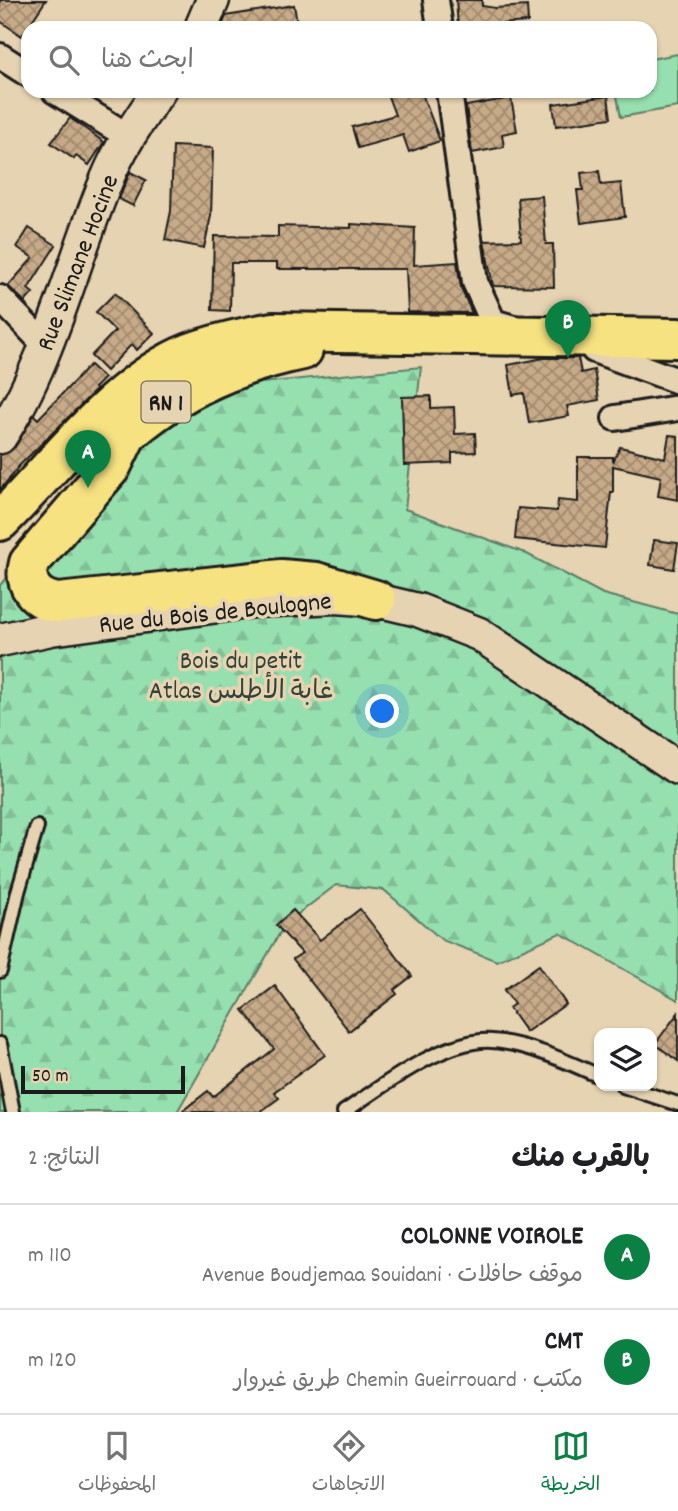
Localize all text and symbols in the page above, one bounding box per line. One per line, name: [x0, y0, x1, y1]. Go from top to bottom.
search box: [21, 21, 657, 98]
icon: search: [45, 41, 83, 79]
text: ابحث هنا: [101, 43, 194, 80]
street label: Rue Slimane Hocine: [29, 169, 130, 357]
pin: B: [545, 300, 591, 358]
road number: RN 1: [142, 382, 190, 422]
pin: A: [65, 430, 111, 488]
street label: Rue du Bois de Boulogne: [97, 584, 333, 645]
park label: Bois du petit Atlas غابة الأطلس: [149, 644, 333, 711]
your location: [365, 694, 399, 728]
map controls: [594, 1028, 657, 1091]
button: layers: [594, 1028, 657, 1091]
scale bar: [21, 1063, 186, 1095]
text: 50 m: [32, 1064, 69, 1091]
text: بالقرب منك: [512, 1139, 650, 1182]
text: النتائج: 2: [28, 1143, 100, 1176]
text: COLONNE VOIROLE: [401, 1219, 583, 1256]
text: 110 m: [28, 1240, 72, 1273]
text: A: [621, 1240, 633, 1273]
text: موقف حافلات · Avenue Boudjemaa Souidani: [202, 1260, 583, 1293]
text: CMT: [545, 1324, 583, 1361]
text: 120 m: [28, 1345, 77, 1378]
text: B: [622, 1345, 632, 1378]
text: مكتب · Chemin Gueirrouard طريق غيروار: [234, 1365, 583, 1398]
tab: المحفوظات: [78, 1427, 156, 1500]
tab: الاتجاهات: [312, 1427, 385, 1500]
tab: الخريطة: [541, 1427, 600, 1500]

